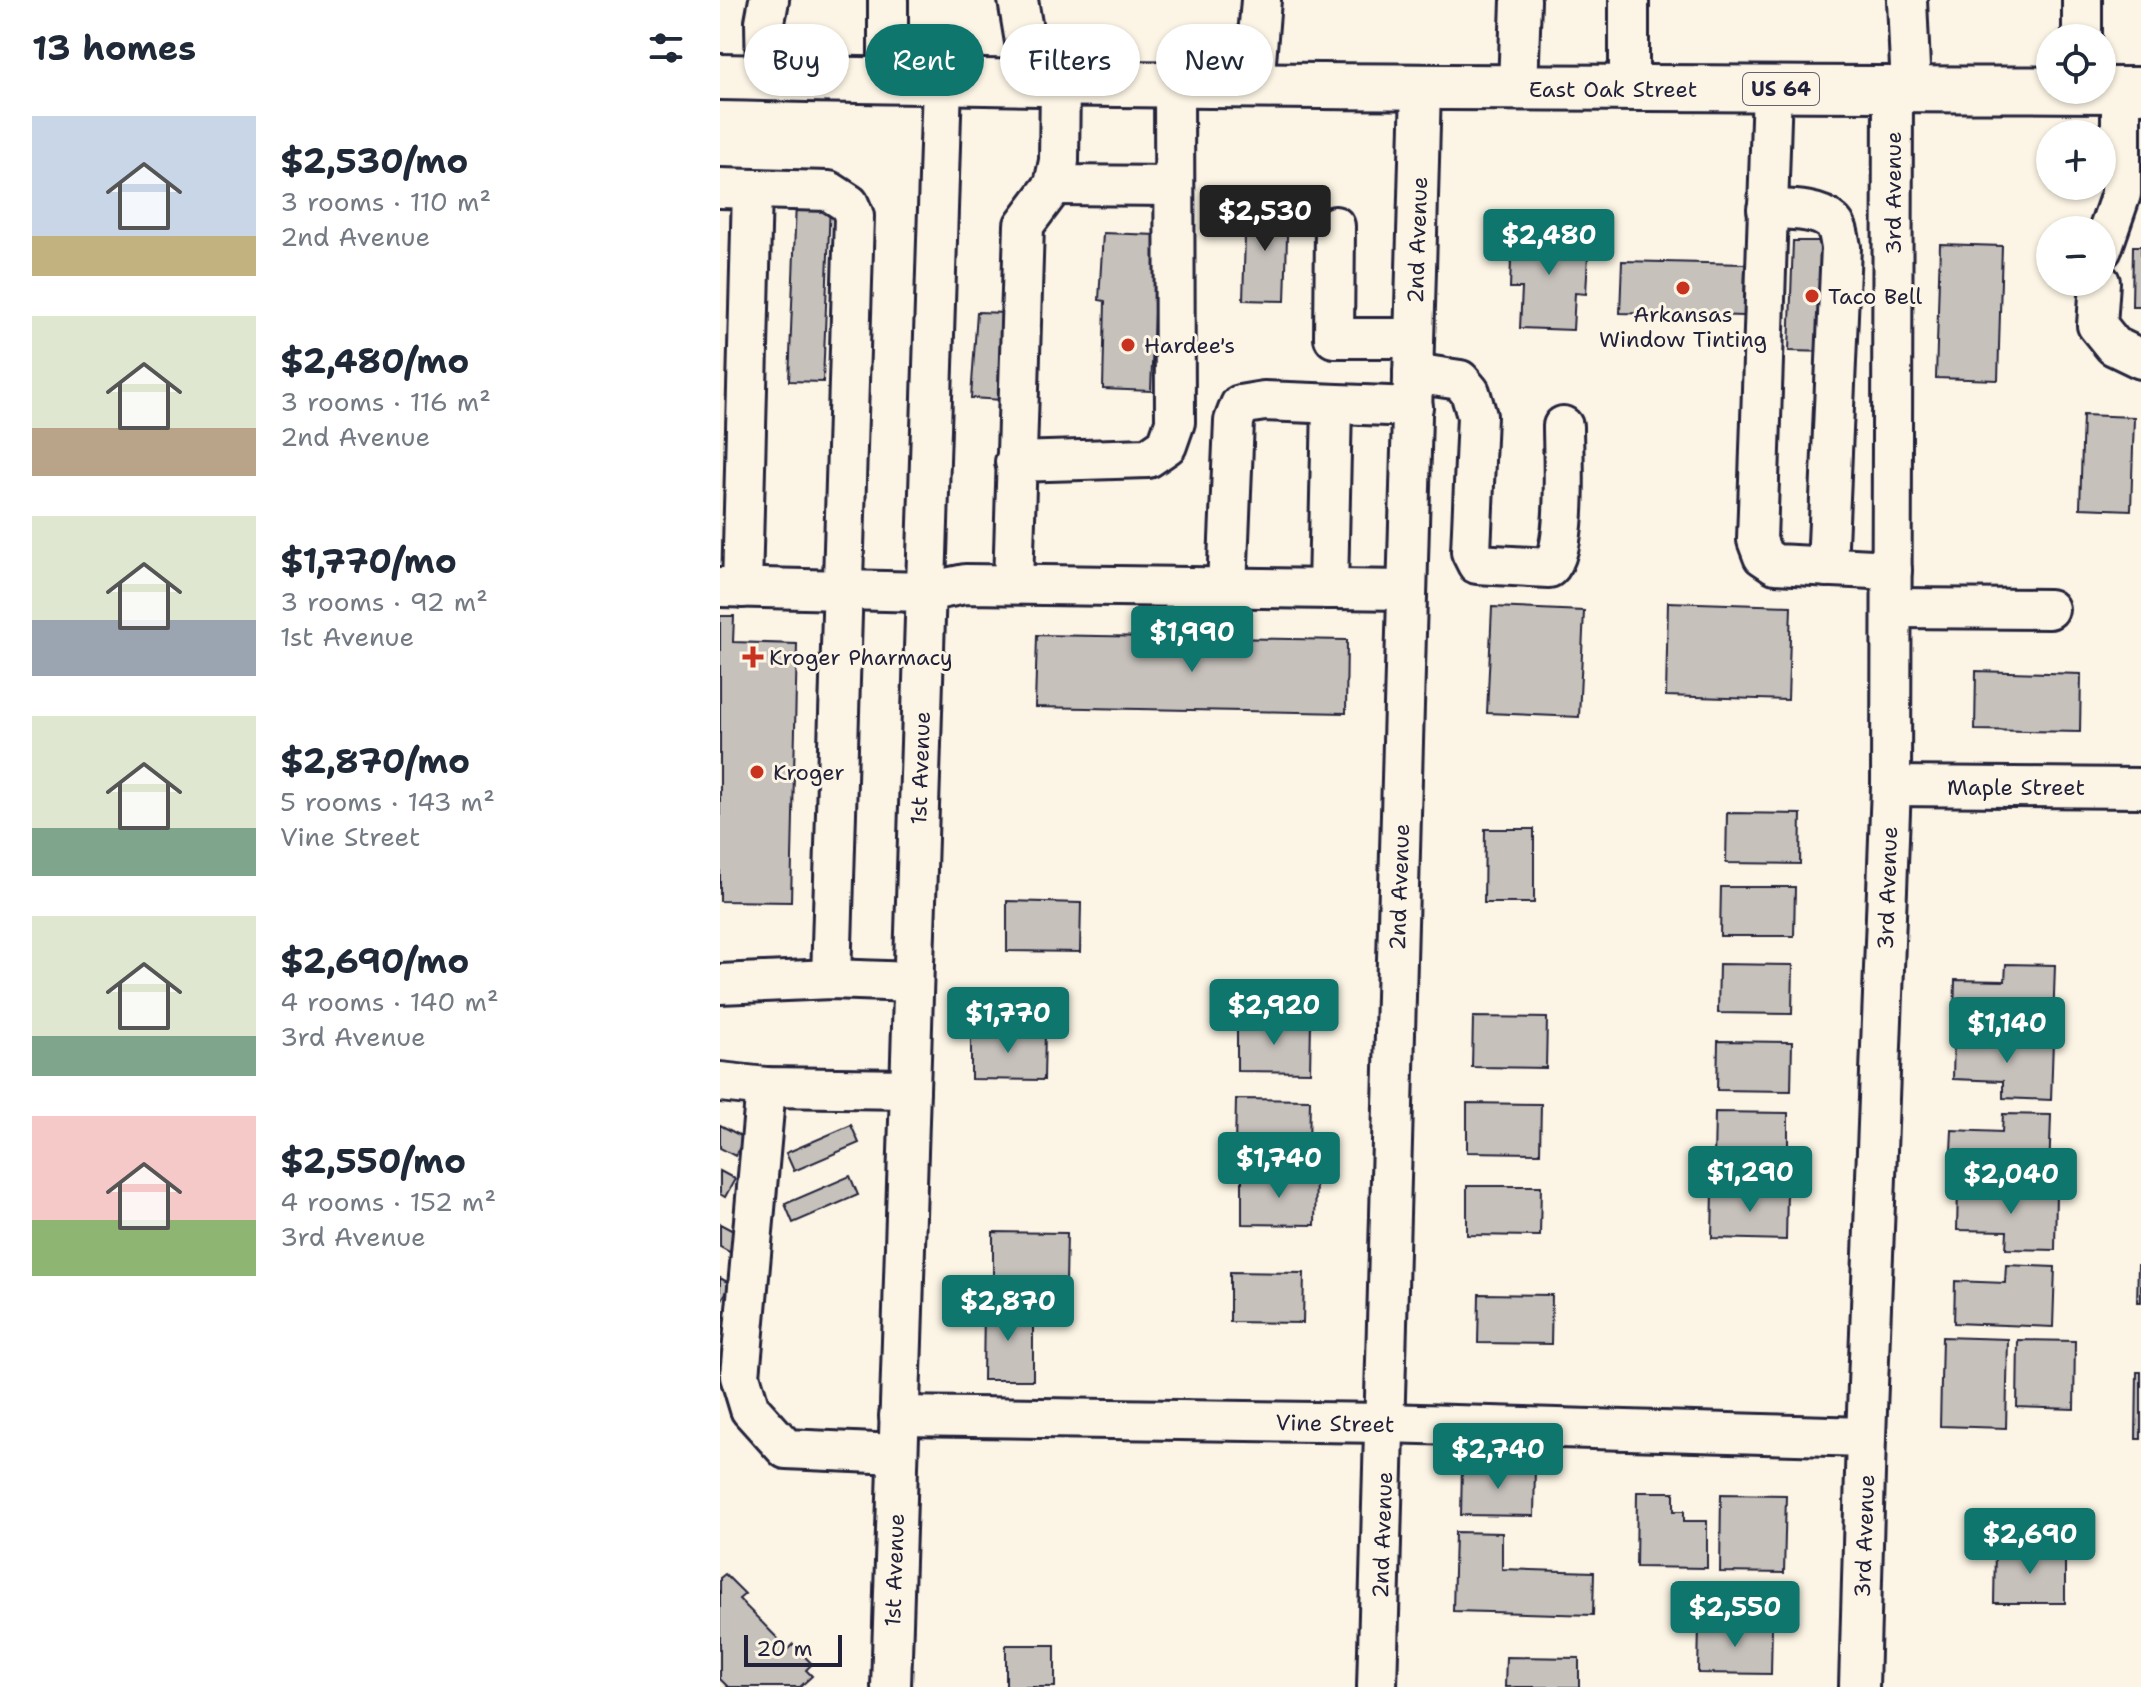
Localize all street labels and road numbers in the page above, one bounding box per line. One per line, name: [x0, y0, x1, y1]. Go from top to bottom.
road number: US 64: [1743, 73, 1819, 105]
street label: East Oak Street: [1529, 75, 1697, 104]
street label: 3rd Avenue: [1879, 131, 1908, 255]
street label: 2nd Avenue: [1401, 176, 1434, 304]
street label: 1st Avenue: [904, 711, 937, 825]
street label: Maple Street: [1947, 773, 2085, 802]
street label: 2nd Avenue: [1383, 823, 1416, 951]
street label: 3rd Avenue: [1871, 826, 1904, 950]
street label: Vine Street: [1275, 1408, 1395, 1439]
street label: 2nd Avenue: [1366, 1471, 1399, 1599]
street label: 3rd Avenue: [1848, 1474, 1881, 1598]
street label: 1st Avenue: [878, 1513, 911, 1627]

